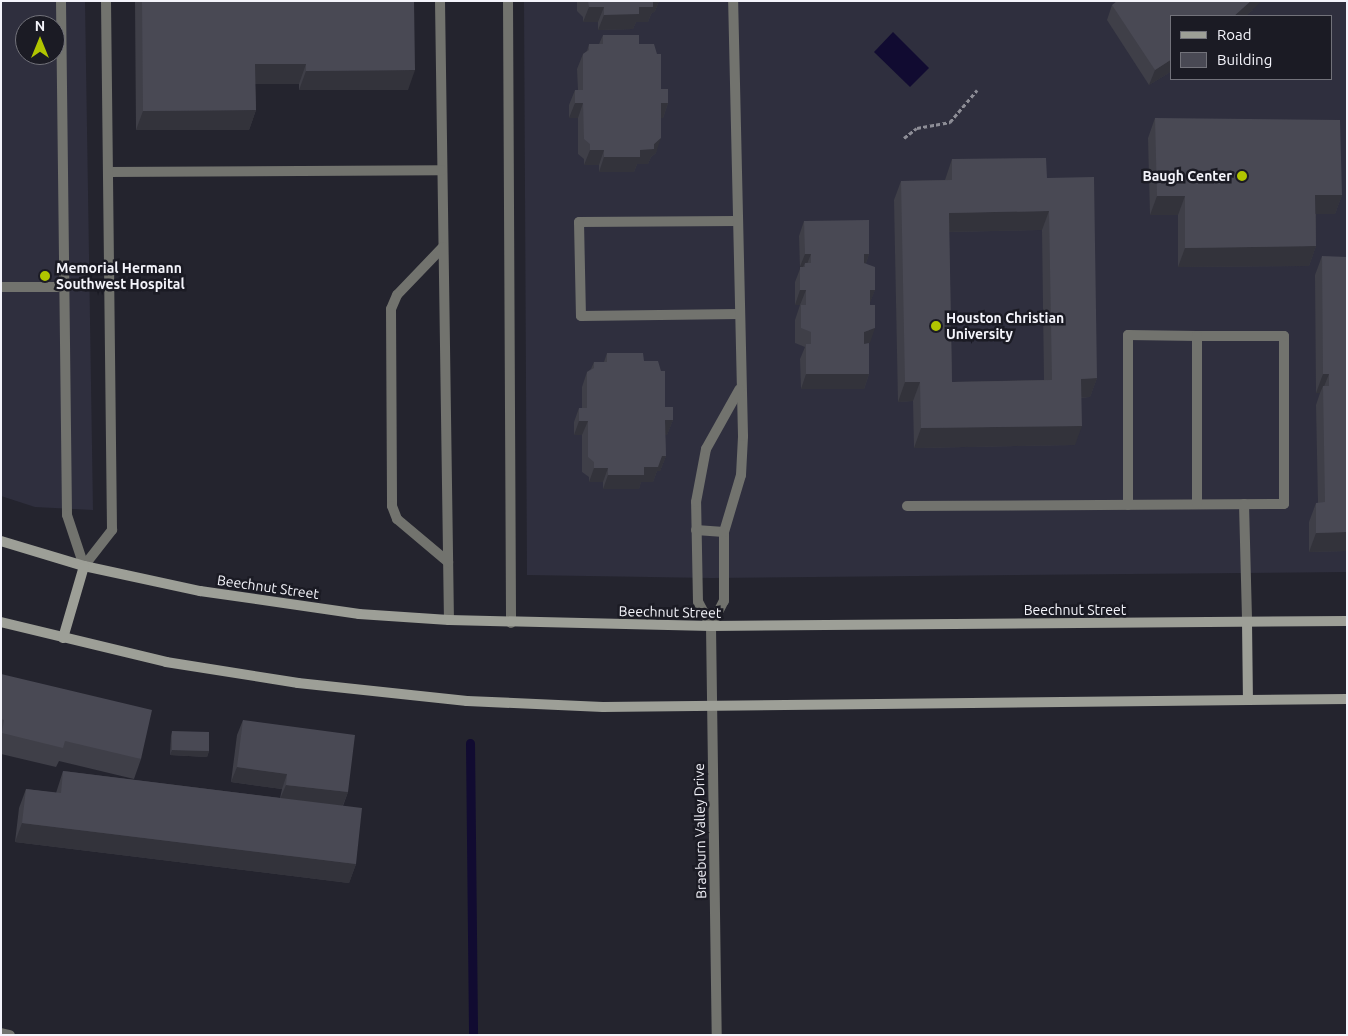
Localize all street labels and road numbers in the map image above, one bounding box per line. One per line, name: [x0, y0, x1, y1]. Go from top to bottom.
street label: Beechnut Street: [216, 572, 320, 602]
street label: Beechnut Street: [1024, 602, 1126, 618]
street label: Beechnut Street: [619, 603, 721, 621]
street label: Braeburn Valley Drive: [690, 763, 710, 899]

